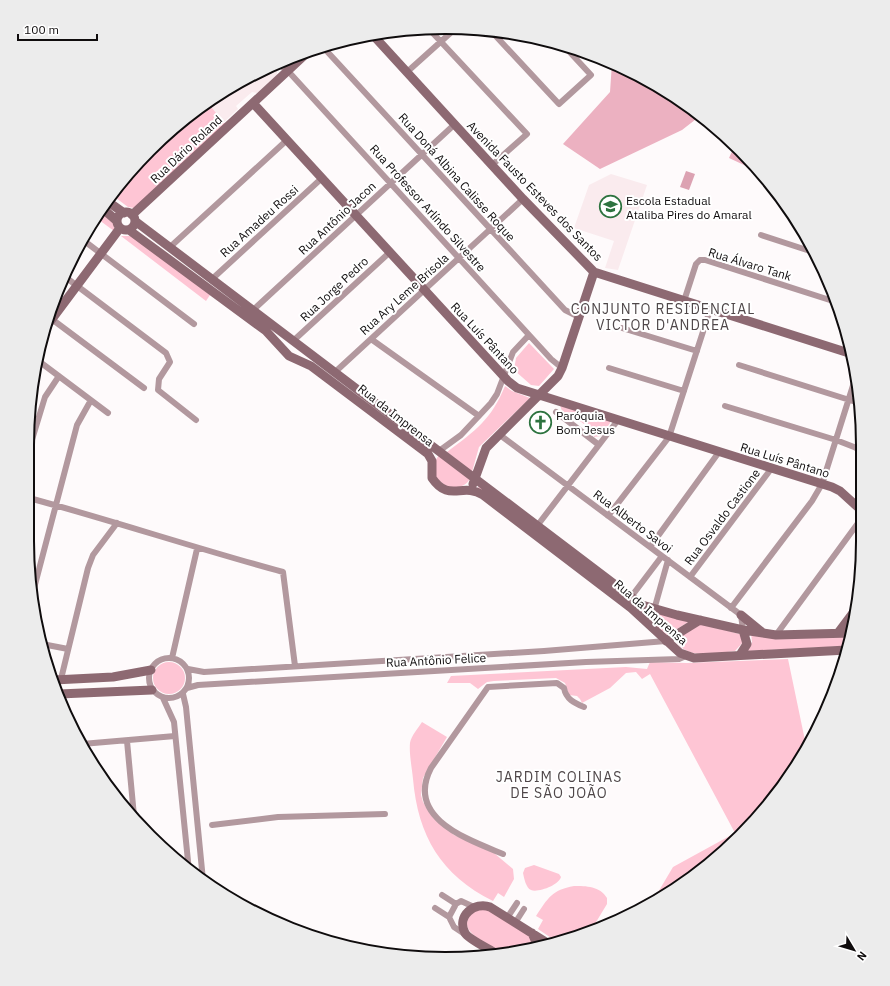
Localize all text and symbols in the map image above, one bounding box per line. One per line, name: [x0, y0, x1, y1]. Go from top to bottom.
scale bar: [18, 16, 97, 42]
text: 100 m: [24, 22, 59, 37]
street label: Rua Doná Albina Calisse Roque: [395, 110, 519, 244]
street label: Rua Dário Roland: [147, 112, 225, 186]
street label: Avenida Fausto Esteves dos Santos: [464, 118, 606, 264]
street label: Rua Professor Arlíndo Silvestre: [367, 141, 489, 275]
street label: Rua Antônio Jacon: [295, 178, 379, 258]
street label: Rua Amadeu Rossi: [217, 182, 301, 260]
place label: Escola Estadual Ataliba Pires do Amaral: [626, 193, 752, 222]
school or university icon: Escola Estadual Ataliba Pires do Amaral: [598, 194, 624, 220]
street label: Rua Álvaro Tank: [707, 244, 794, 284]
street label: Rua Ary Leme Brisola: [356, 250, 452, 338]
street label: Rua Jorge Pedro: [297, 253, 372, 325]
street label: Rua Luís Pântano: [448, 299, 522, 377]
district label: CONJUNTO RESIDENCIAL VICTOR D'ANDREA: [571, 300, 755, 334]
street label: Rua da Imprensa: [355, 381, 437, 450]
place label: Paróquia Bom Jesus: [556, 408, 615, 437]
church icon: Paróquia Bom Jesus: [527, 409, 553, 435]
street label: Rua Luís Pântano: [739, 439, 832, 481]
street label: Rua Osvaldo Castione: [681, 465, 763, 568]
street label: Rua Alberto Savoi: [590, 486, 676, 556]
street label: Rua da Imprensa: [611, 576, 691, 648]
street label: Rua Antônio Felice: [386, 650, 487, 670]
district label: JARDIM COLINAS DE SÃO JOÃO: [496, 768, 622, 802]
north arrow: [834, 930, 874, 970]
text: N: [854, 949, 870, 964]

